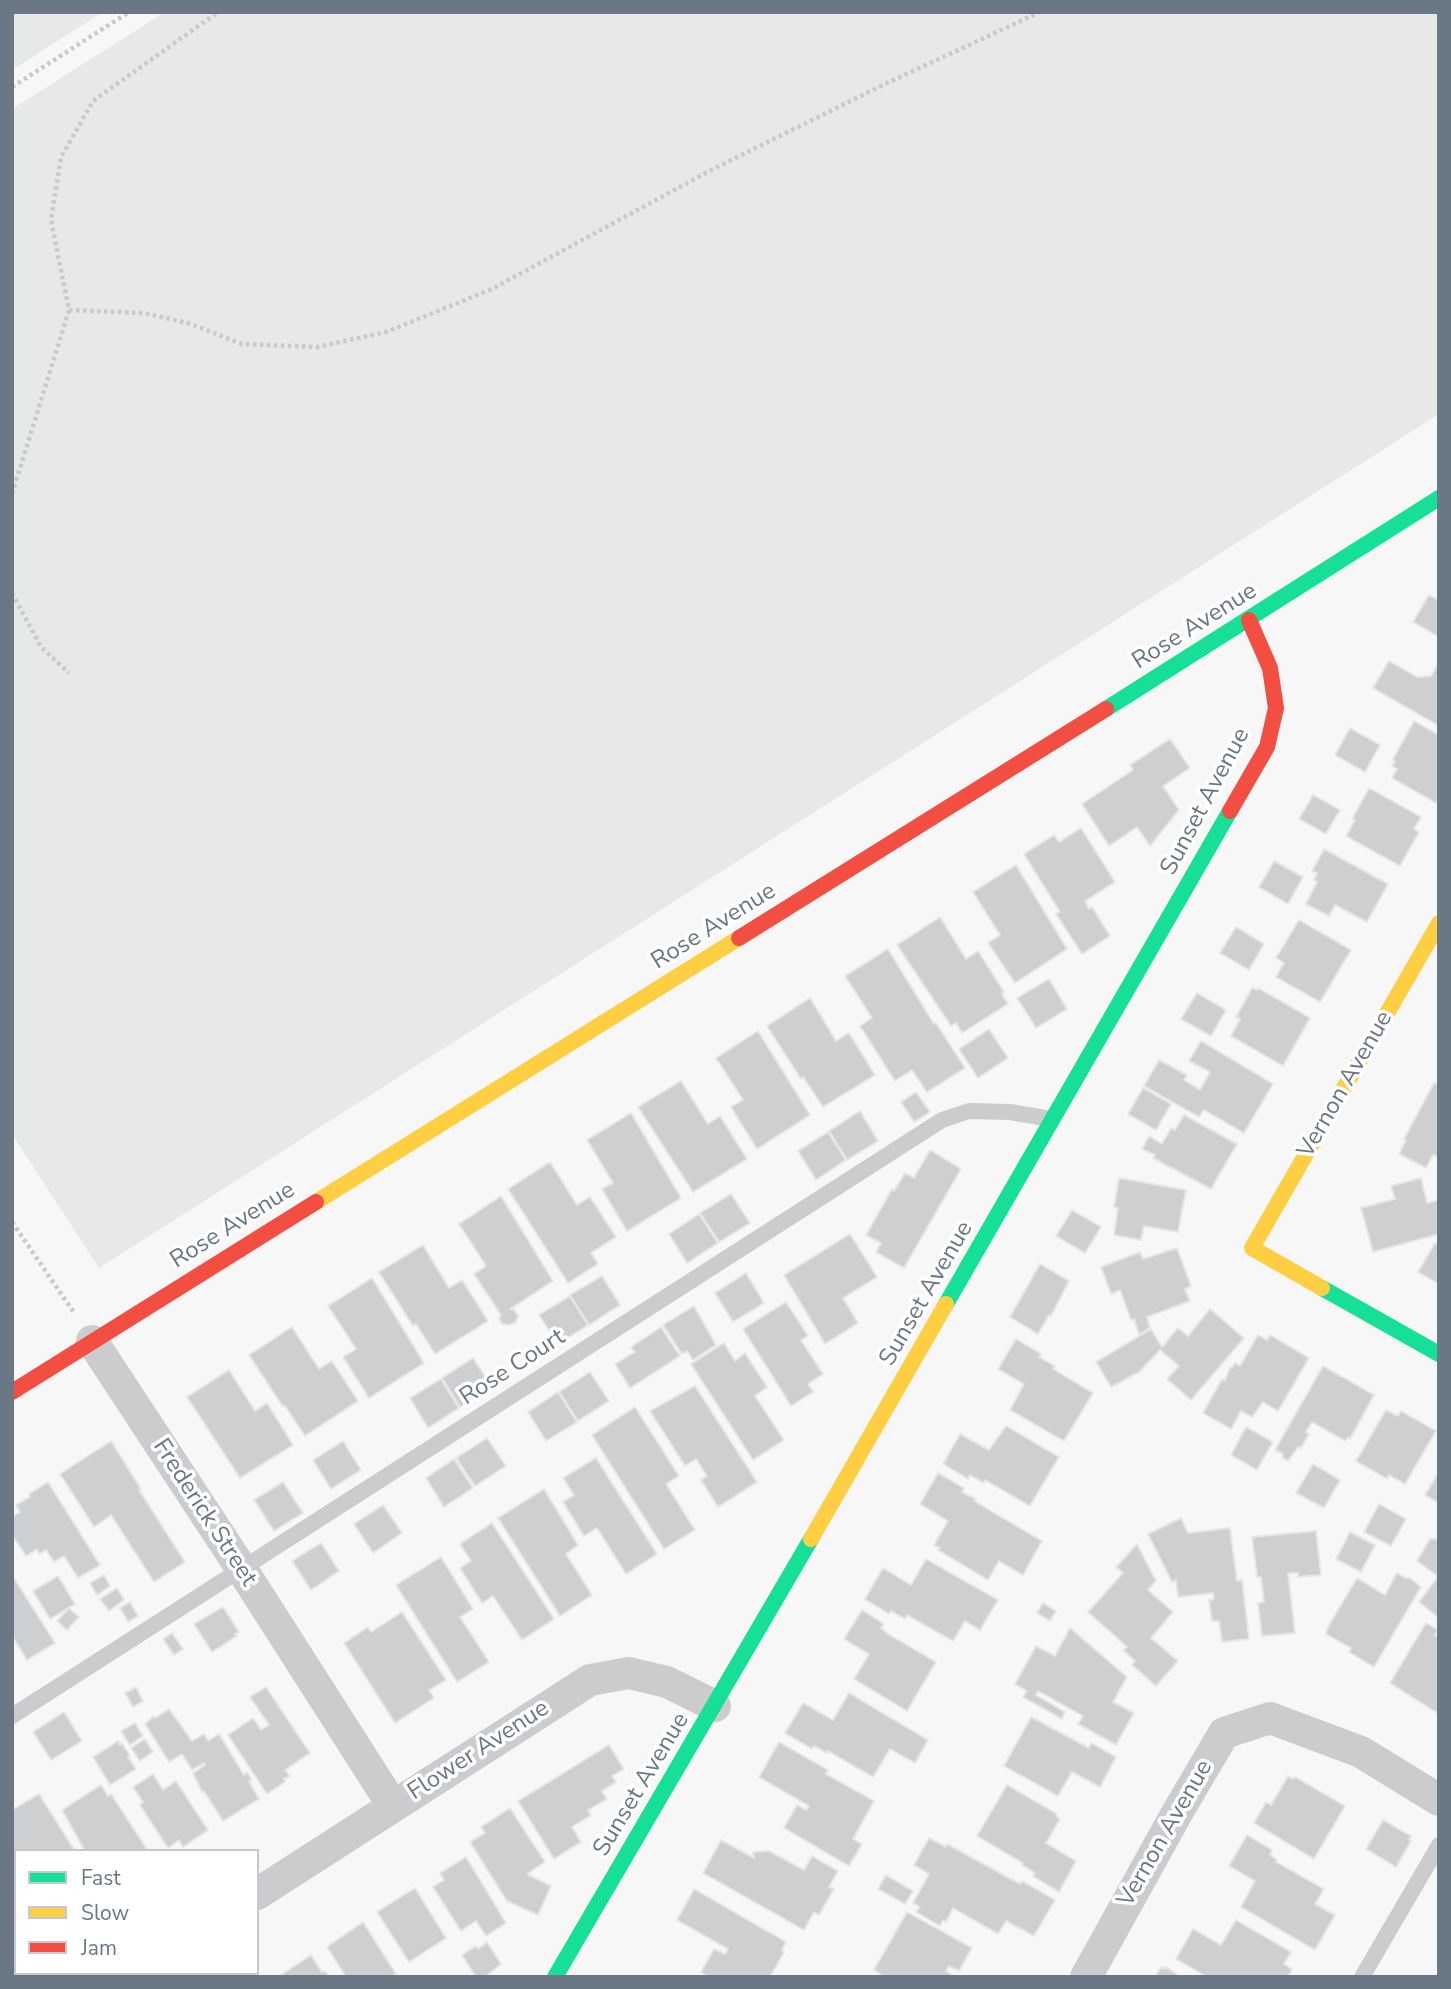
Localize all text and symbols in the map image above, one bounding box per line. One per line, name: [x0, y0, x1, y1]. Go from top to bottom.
street label: Rose Avenue: [1127, 577, 1263, 677]
street label: Sunset Avenue: [1155, 724, 1257, 880]
street label: Rose Avenue: [646, 877, 782, 977]
street label: Vernon Avenue: [1292, 1006, 1400, 1164]
street label: Rose Avenue: [165, 1176, 301, 1276]
street label: Sunset Avenue: [874, 1216, 980, 1372]
street label: Rose Court: [455, 1323, 571, 1413]
street label: Frederick Street: [146, 1434, 262, 1592]
street label: Flower Avenue: [403, 1695, 555, 1807]
street label: Sunset Avenue: [588, 1708, 696, 1862]
street label: Vernon Avenue: [1112, 1755, 1220, 1913]
legend: [14, 1849, 259, 1975]
text: Fast: [81, 1864, 121, 1892]
text: Slow: [81, 1899, 129, 1927]
text: Jam: [81, 1934, 117, 1962]

